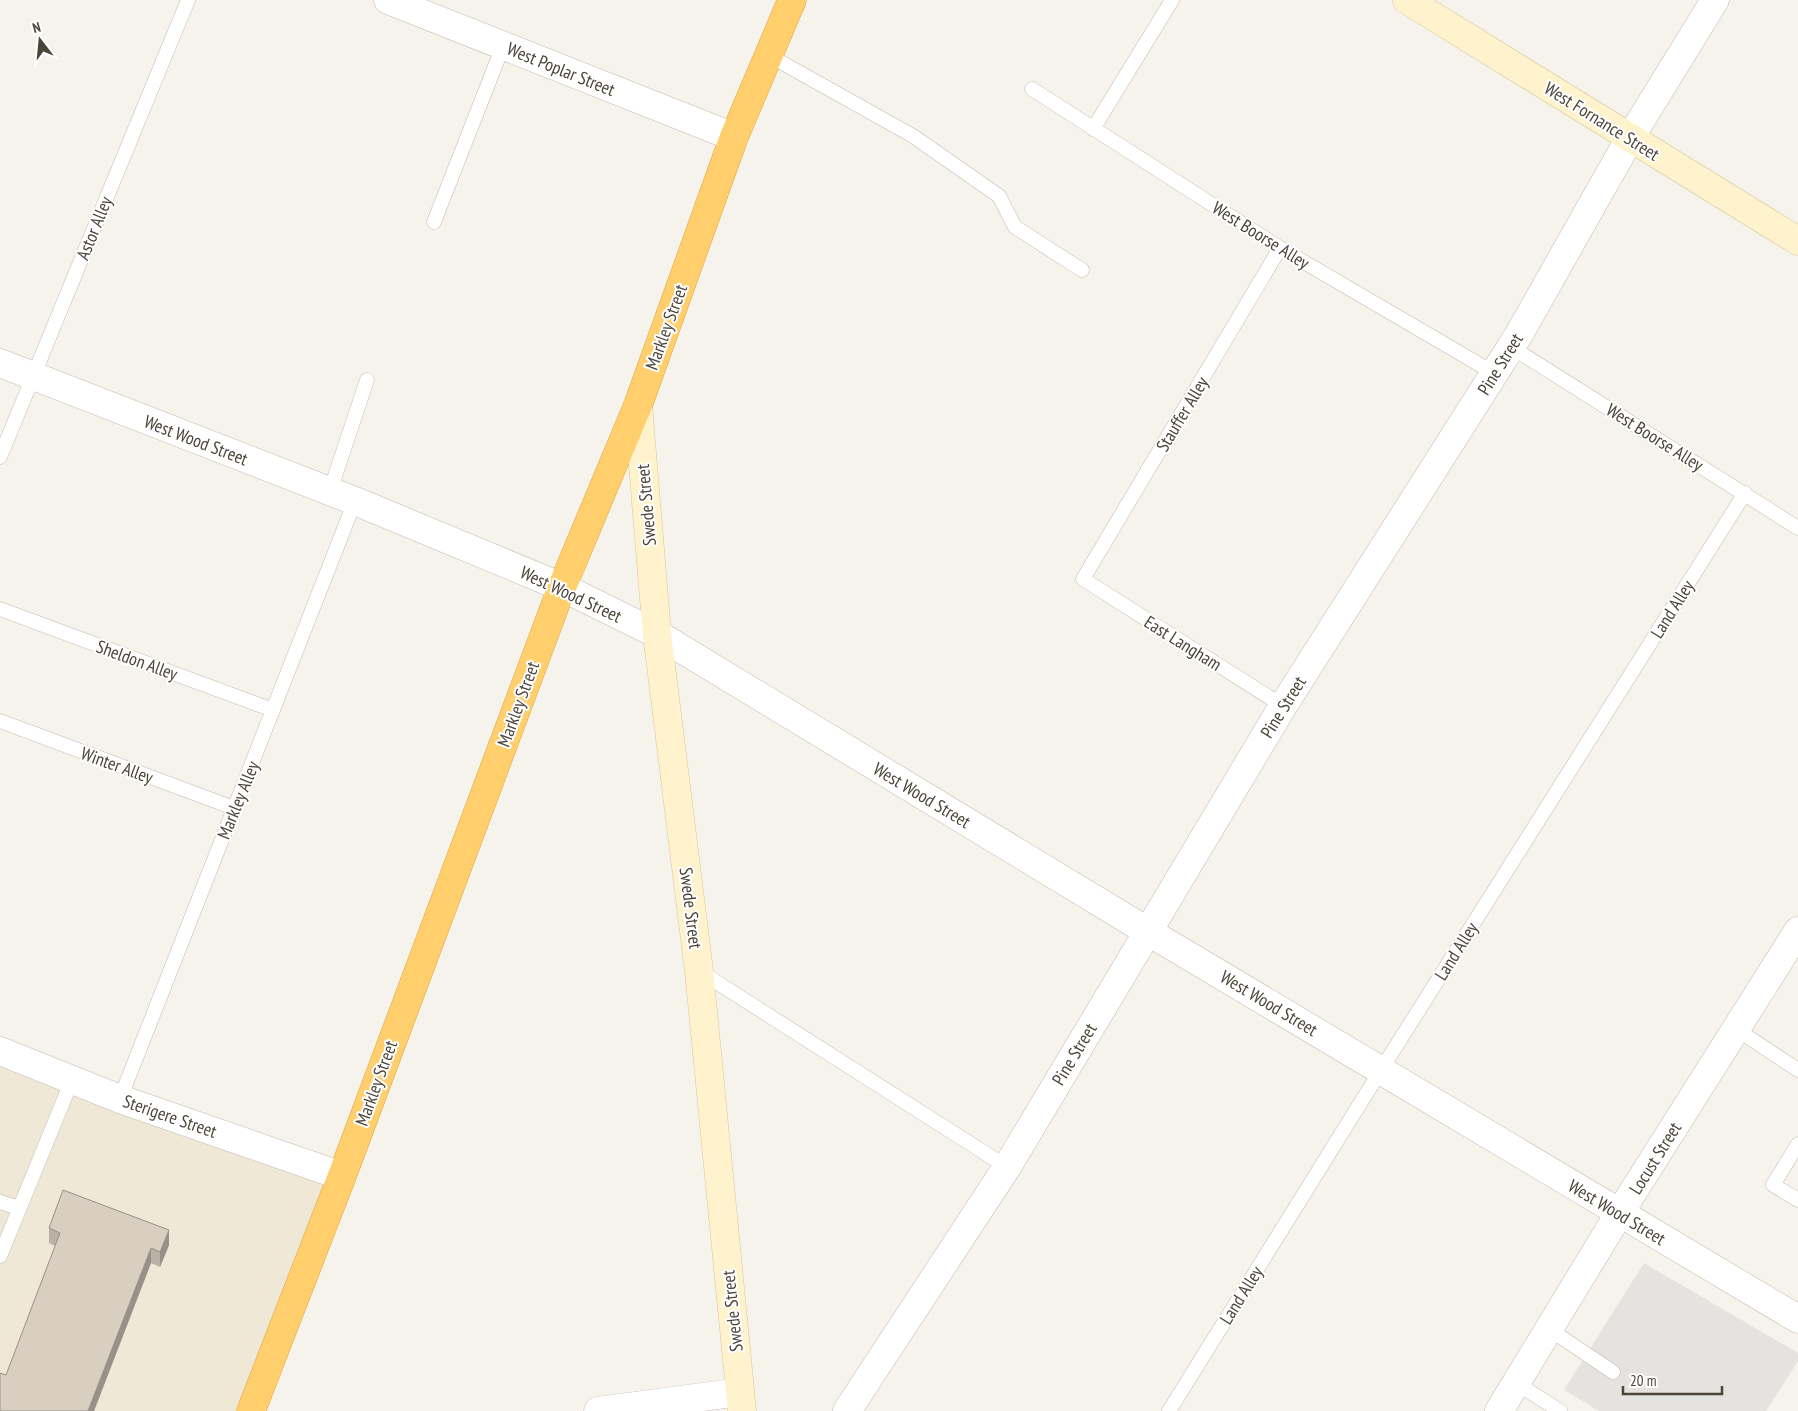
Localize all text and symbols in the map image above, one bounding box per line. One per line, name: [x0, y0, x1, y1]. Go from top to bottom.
north arrow: [15, 15, 65, 65]
text: N: [30, 18, 43, 37]
street label: West Poplar Street: [504, 37, 618, 101]
street label: West Fornance Street: [1540, 76, 1664, 166]
street label: Astor Alley: [71, 193, 117, 263]
street label: West Boorse Alley: [1208, 196, 1314, 274]
street label: Markley Street: [640, 281, 692, 373]
street label: Pine Street: [1472, 329, 1528, 399]
street label: Stauffer Alley: [1151, 372, 1213, 456]
street label: West Boorse Alley: [1602, 398, 1708, 476]
street label: West Wood Street: [141, 410, 251, 470]
street label: Swede Street: [631, 463, 661, 547]
street label: West Wood Street: [517, 560, 625, 628]
street label: Land Alley: [1645, 575, 1699, 642]
street label: East Langham: [1140, 610, 1226, 676]
street label: Sheldon Alley: [93, 635, 181, 685]
street label: Markley Street: [492, 658, 544, 750]
street label: Pine Street: [1255, 672, 1311, 742]
street label: Winter Alley: [78, 741, 156, 789]
street label: Markley Alley: [212, 757, 264, 842]
street label: West Wood Street: [869, 757, 975, 833]
street label: Swede Street: [675, 866, 707, 950]
street label: Land Alley: [1429, 917, 1483, 984]
street label: West Wood Street: [1216, 965, 1322, 1041]
street label: Pine Street: [1047, 1019, 1102, 1089]
street label: Markley Street: [350, 1037, 402, 1129]
street label: Sterigere Street: [120, 1089, 220, 1143]
street label: Locust Street: [1624, 1118, 1686, 1198]
street label: West Wood Street: [1564, 1174, 1670, 1250]
street label: Land Alley: [1214, 1261, 1268, 1328]
street label: Swede Street: [716, 1269, 748, 1353]
scale bar: [1623, 1364, 1722, 1396]
text: 20 m: [1630, 1371, 1656, 1390]

